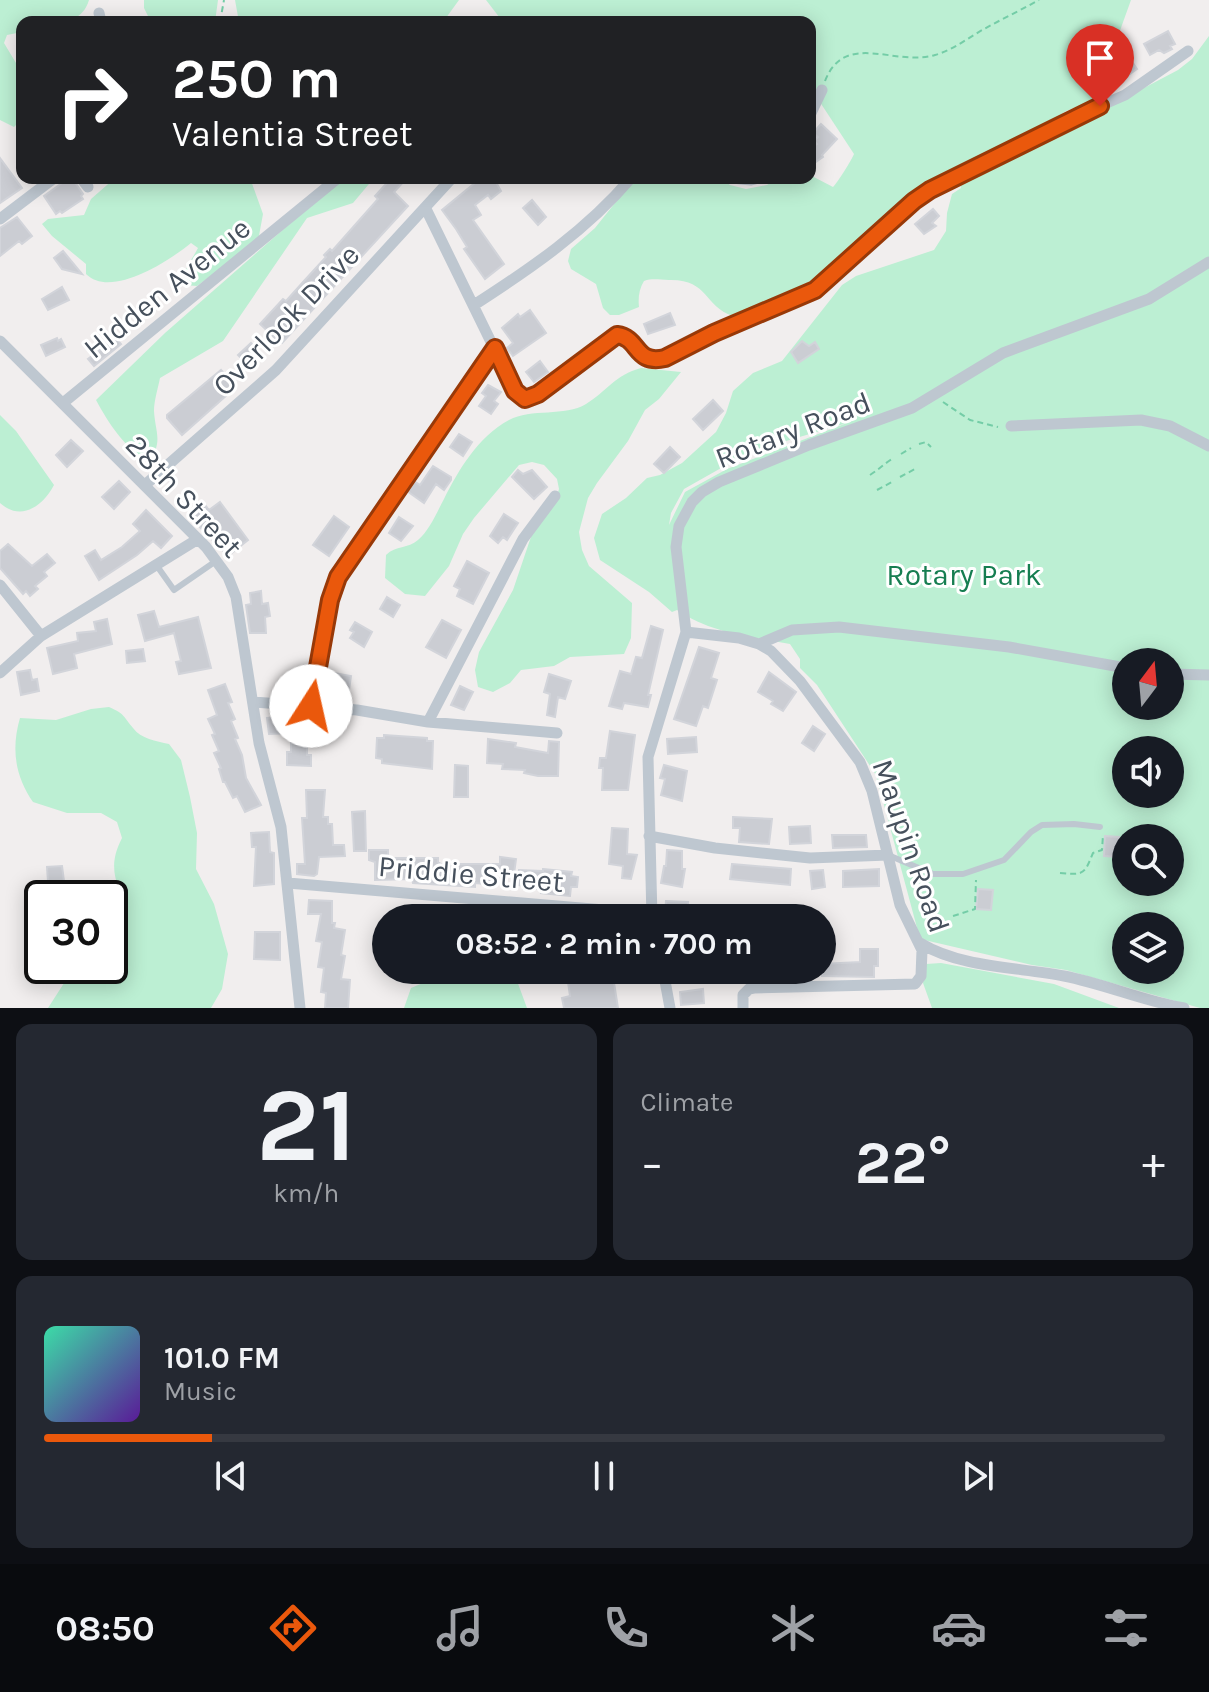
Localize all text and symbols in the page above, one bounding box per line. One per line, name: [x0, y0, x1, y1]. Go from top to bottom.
pin: [1066, 24, 1134, 106]
icon: arrive: [1078, 36, 1122, 80]
text: 250 m: [172, 46, 341, 111]
icon: right: [40, 48, 144, 152]
text: Valentia Street: [172, 113, 413, 155]
street label: Hidden Avenue: [76, 210, 258, 366]
street label: Overlook Drive: [205, 237, 367, 403]
street label: Rotary Road: [710, 384, 876, 476]
street label: 28th Street: [118, 427, 250, 565]
park label: Rotary Park: [886, 557, 1042, 593]
north arrow: [1112, 648, 1184, 720]
map controls: [1112, 648, 1184, 984]
position arrow: [269, 664, 353, 748]
button: sound: [1112, 736, 1184, 808]
street label: Maupin Road: [865, 755, 957, 937]
button: search: [1112, 824, 1184, 896]
street label: Priddie Street: [377, 848, 565, 900]
speed limit sign: 30: [24, 880, 128, 984]
button: layers: [1112, 912, 1184, 984]
text: 08:52 · 2 min · 700 m: [455, 926, 753, 962]
text: 21: [256, 1065, 356, 1186]
text: Climate: [641, 1087, 733, 1118]
text: 22°: [855, 1128, 951, 1198]
text: −: [641, 1138, 664, 1189]
text: +: [1142, 1138, 1165, 1189]
text: km/h: [273, 1178, 339, 1209]
text: 101.0 FM: [164, 1340, 280, 1376]
text: Music: [164, 1376, 237, 1407]
icon: previous: [209, 1454, 253, 1498]
icon: pause: [582, 1454, 626, 1498]
icon: next: [956, 1454, 1000, 1498]
icon: directions: [265, 1600, 321, 1656]
icon: music: [432, 1600, 488, 1656]
icon: phone: [598, 1600, 654, 1656]
icon: climate: [765, 1600, 821, 1656]
icon: car: [931, 1600, 987, 1656]
icon: filters: [1098, 1600, 1154, 1656]
text: 08:50: [55, 1607, 155, 1649]

